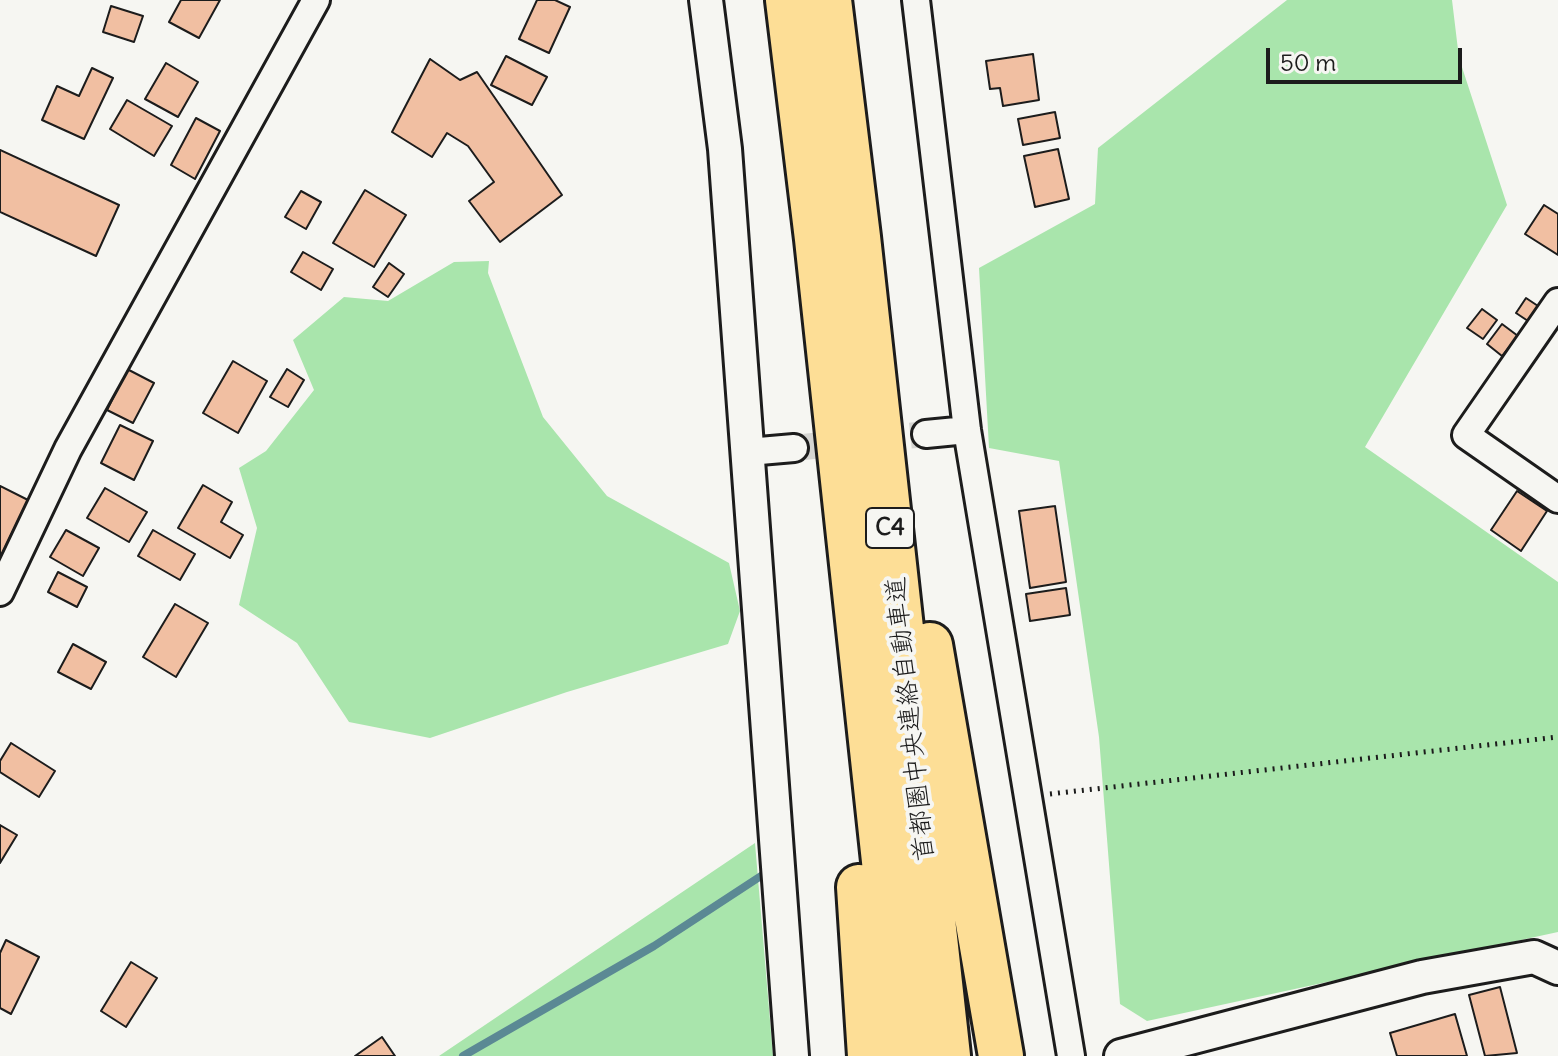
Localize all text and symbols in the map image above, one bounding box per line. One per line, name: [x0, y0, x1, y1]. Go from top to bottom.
scale bar: [1270, 32, 1466, 82]
text: 50 m: [1280, 47, 1336, 77]
road number: C4: [866, 508, 914, 548]
street label: 首都圏中央連絡自動車道: [881, 575, 941, 863]

